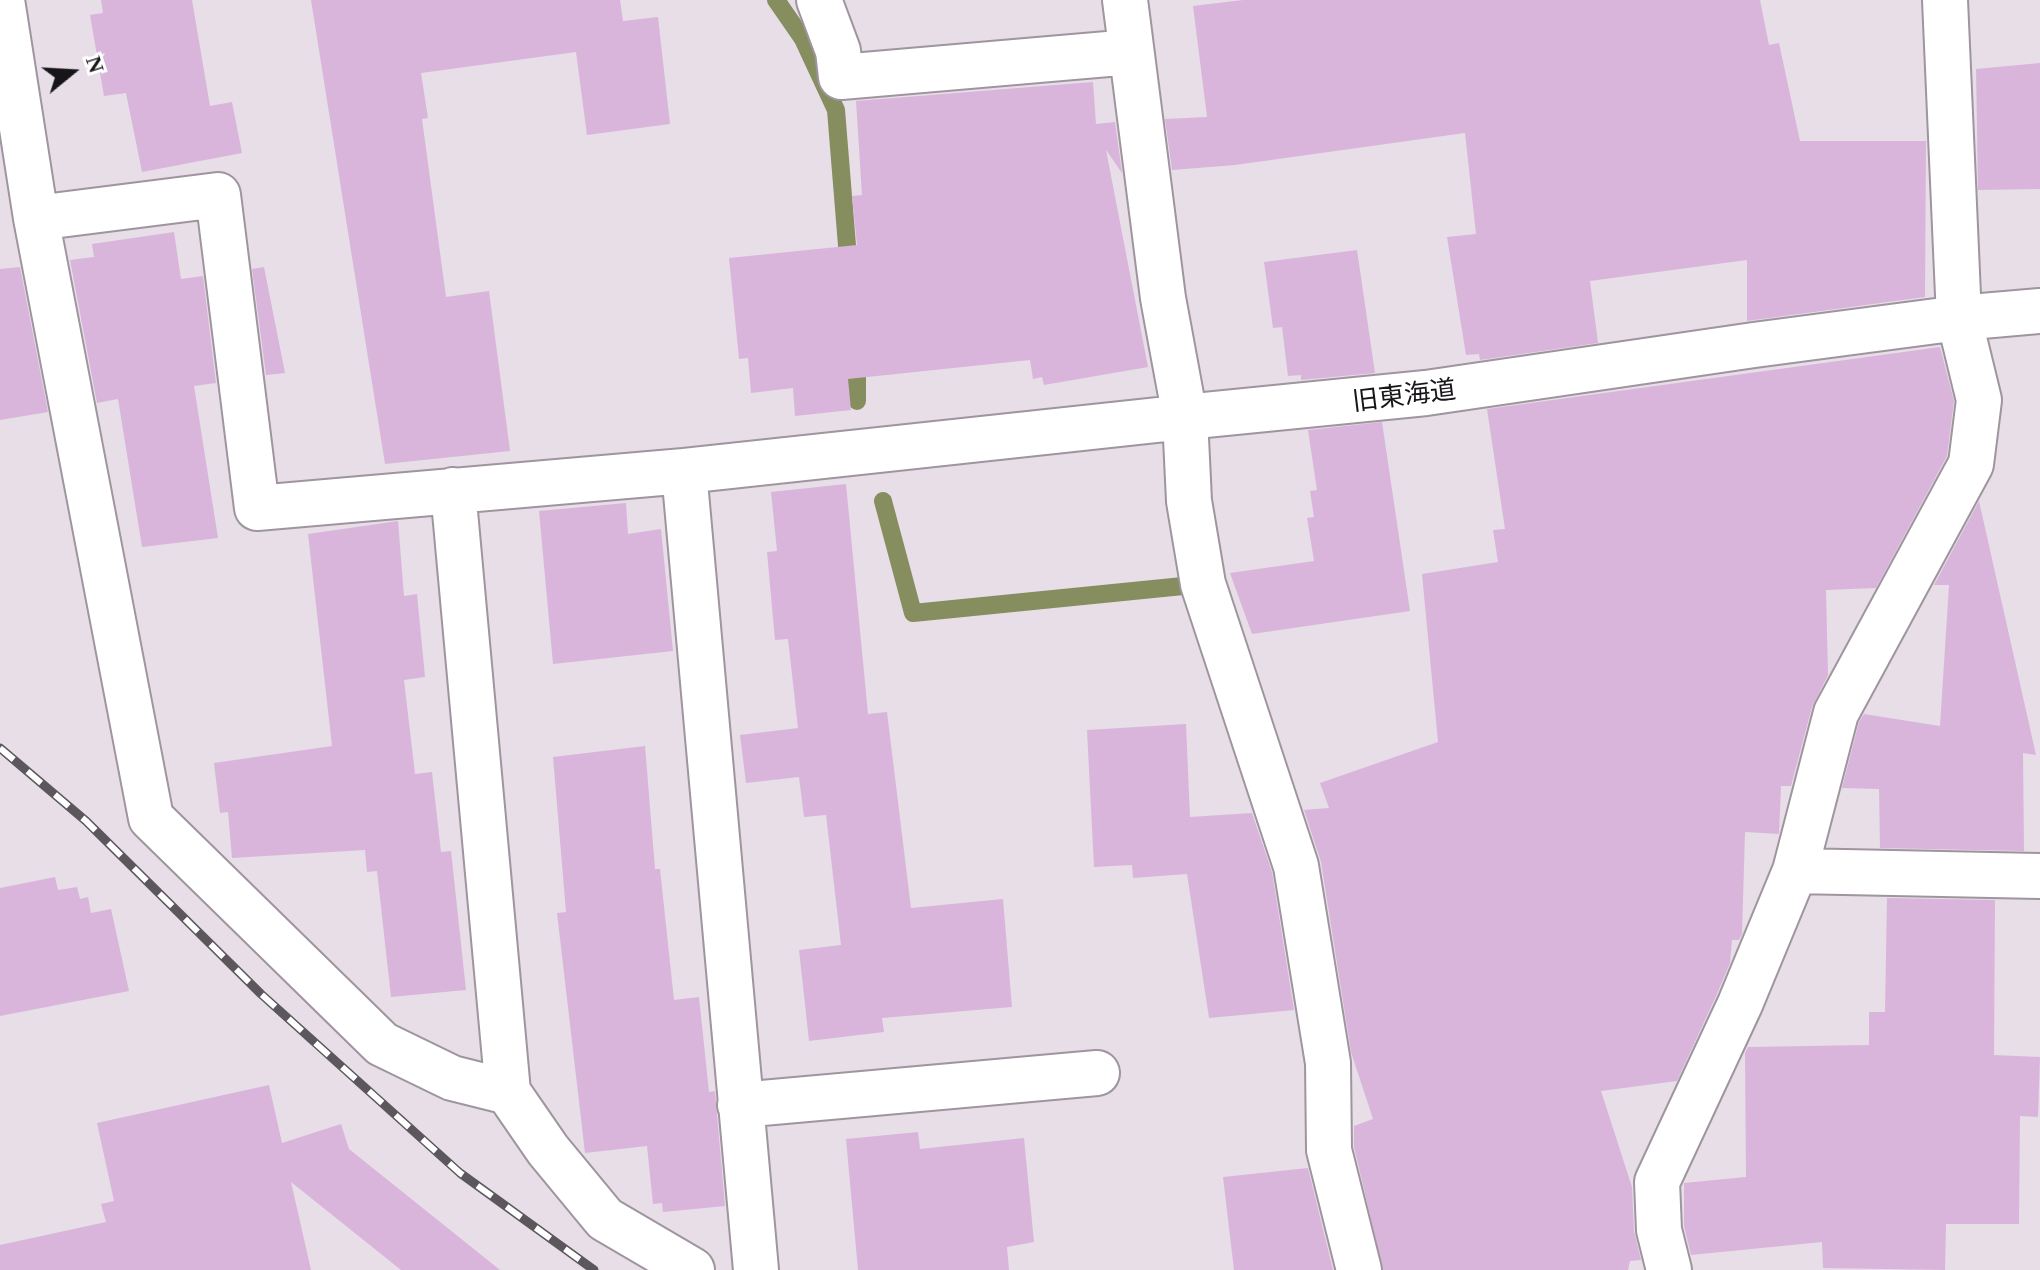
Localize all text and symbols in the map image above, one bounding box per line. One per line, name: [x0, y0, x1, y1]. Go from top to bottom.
north arrow: [32, 32, 112, 112]
text: N: [81, 53, 110, 76]
street label: 旧東海道: [1350, 372, 1458, 416]

